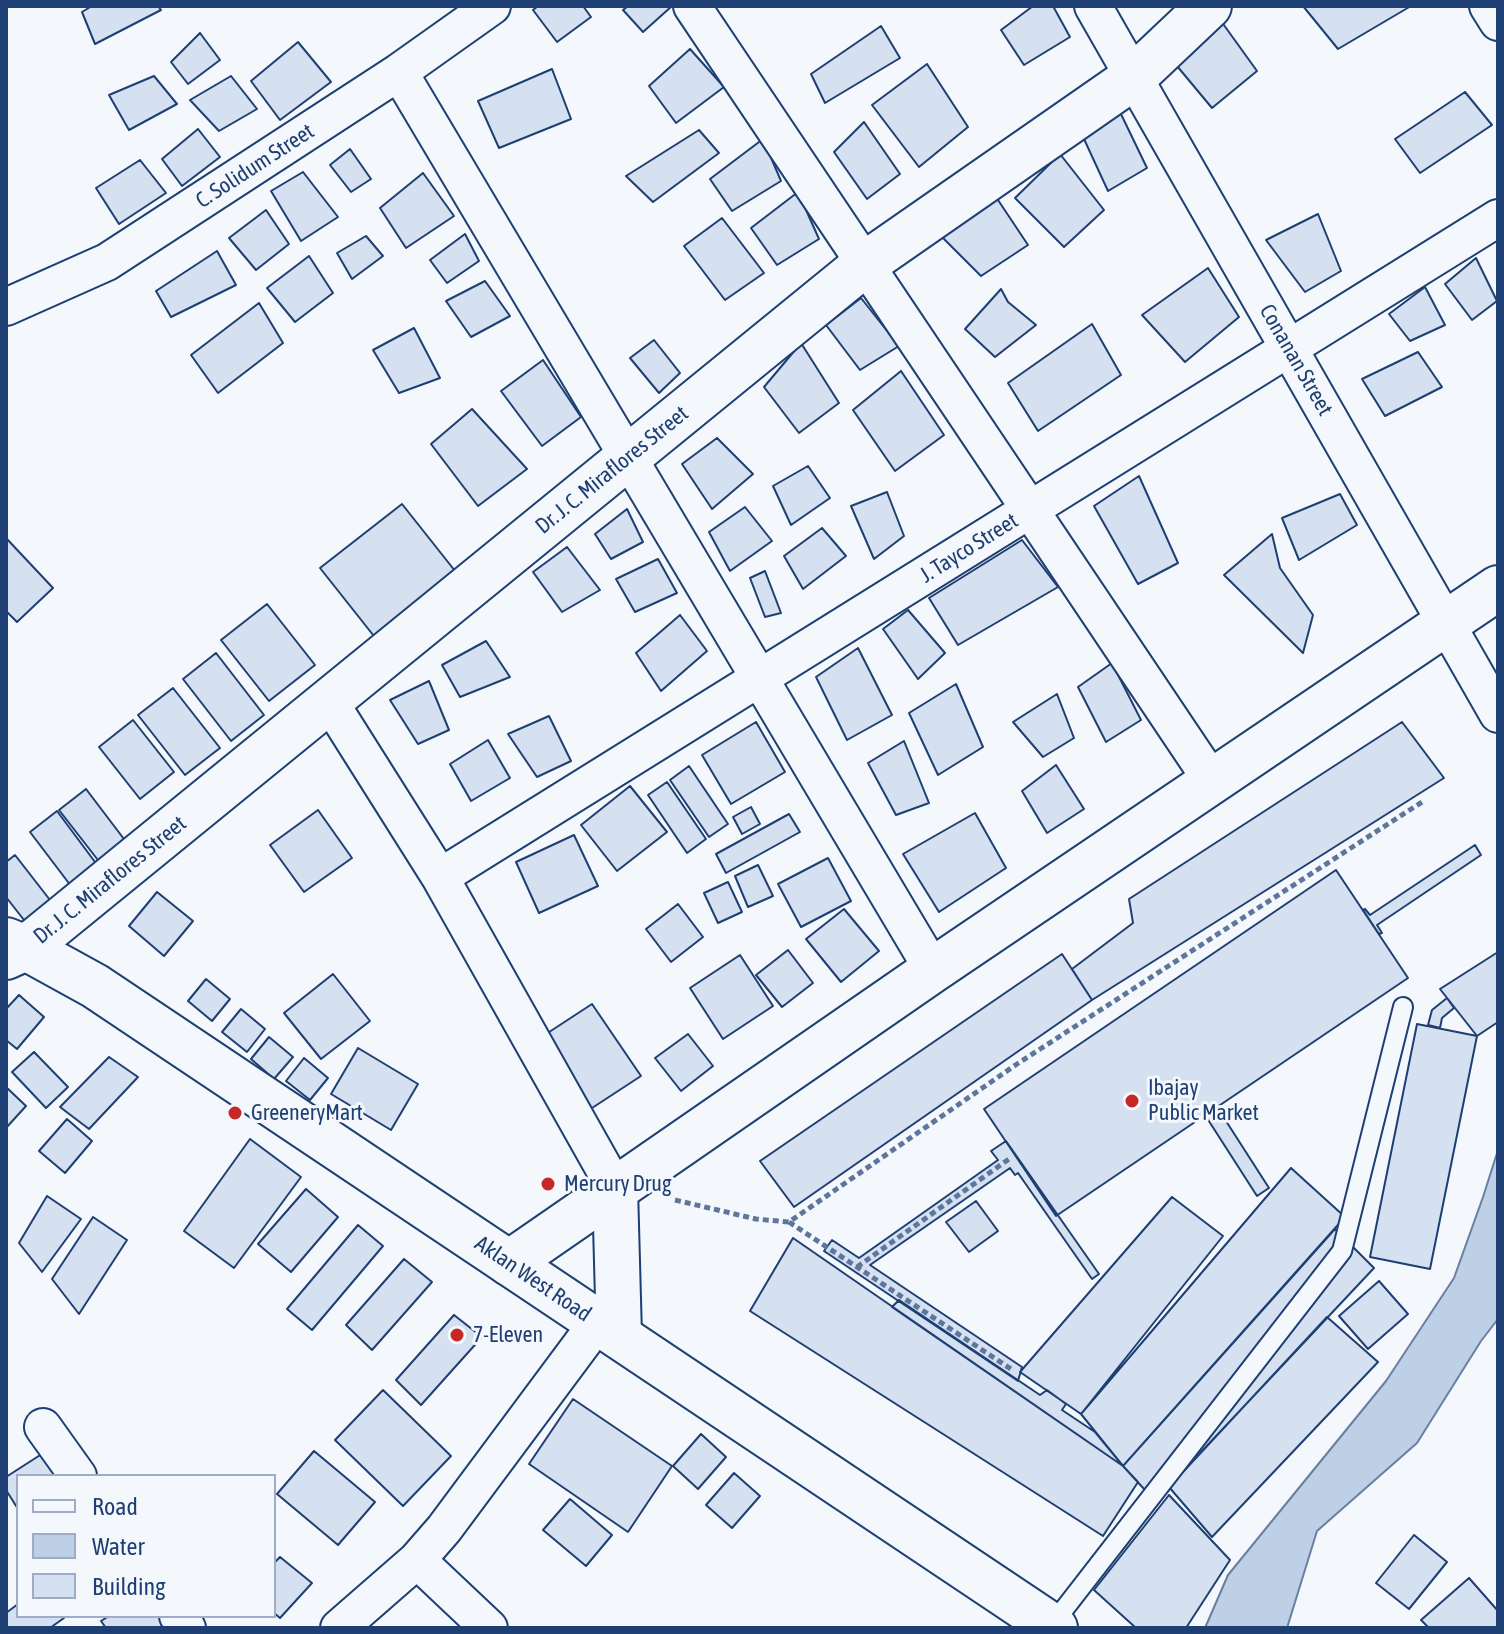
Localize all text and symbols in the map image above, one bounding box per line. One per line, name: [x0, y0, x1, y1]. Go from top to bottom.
street label: C. Solidum Street: [191, 118, 319, 214]
street label: Conanan Street: [1254, 300, 1338, 420]
street label: Dr. J. C. Miraflores Street: [530, 400, 694, 540]
street label: J. Tayco Street: [915, 508, 1023, 588]
street label: Dr. J. C. Miraflores Street: [28, 810, 192, 950]
place label: Ibajay Public Market: [1148, 1075, 1259, 1126]
marker: Ibajay Public Market: [1123, 1092, 1141, 1110]
place label: GreeneryMart: [251, 1100, 363, 1126]
marker: GreeneryMart: [226, 1104, 244, 1122]
place label: Mercury Drug: [564, 1171, 671, 1197]
marker: Mercury Drug: [539, 1175, 557, 1193]
street label: Aklan West Road: [470, 1230, 596, 1328]
place label: 7-Eleven: [473, 1322, 543, 1348]
marker: 7-Eleven: [448, 1326, 466, 1344]
legend: [16, 1474, 276, 1618]
text: Road: [92, 1493, 138, 1520]
text: Water: [92, 1533, 145, 1560]
text: Building: [92, 1573, 165, 1600]

